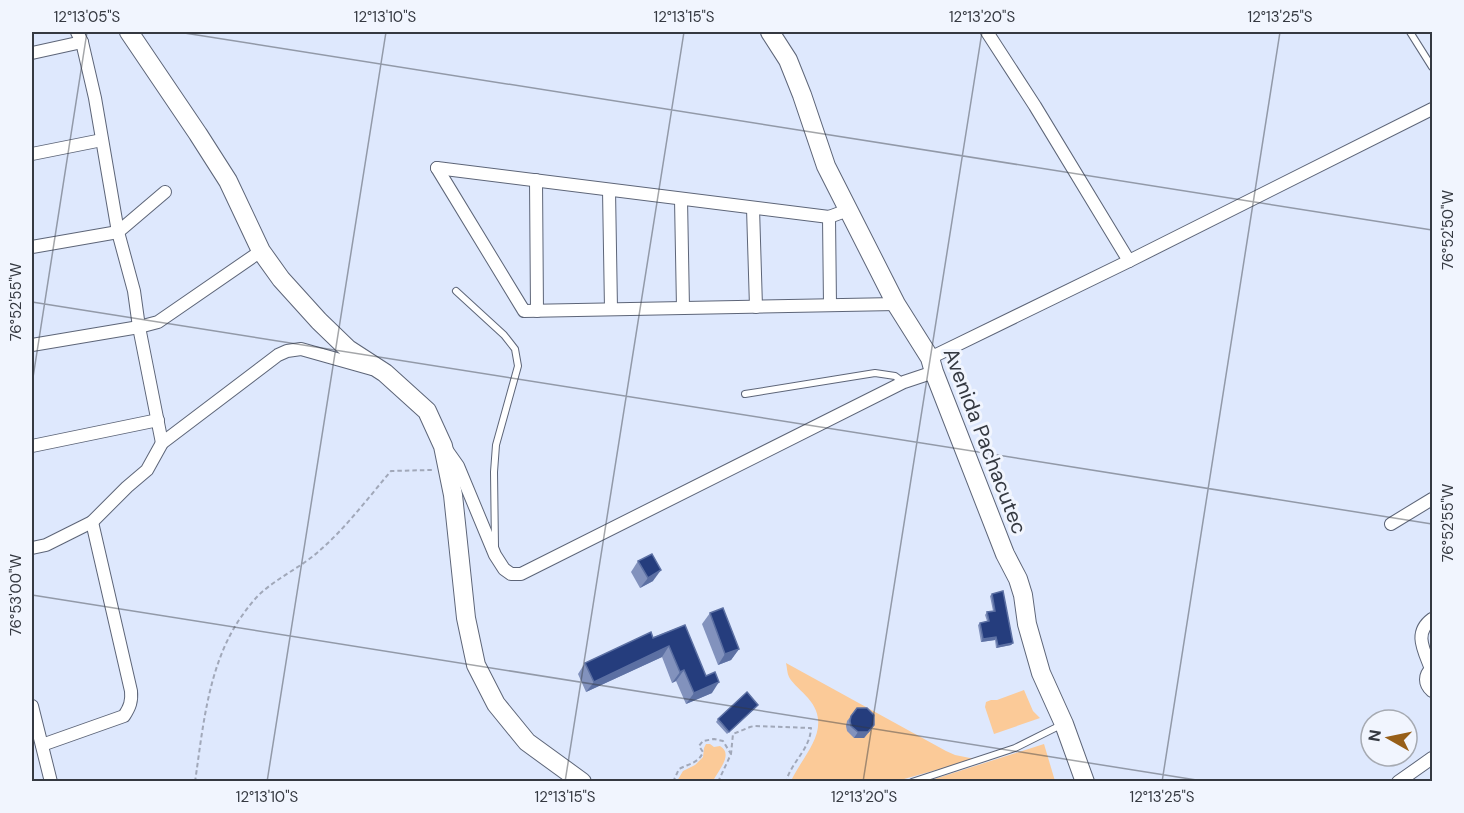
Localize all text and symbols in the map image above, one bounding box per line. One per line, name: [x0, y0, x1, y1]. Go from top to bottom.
text: 12°13'05"S: [54, 7, 121, 27]
text: 12°13'10"S: [354, 7, 416, 27]
text: 12°13'15"S: [653, 7, 715, 27]
text: 12°13'20"S: [949, 7, 1015, 27]
text: 12°13'25"S: [1248, 7, 1313, 27]
text: 76°52'50"W: [1438, 190, 1458, 270]
text: 76°52'55"W: [6, 262, 26, 341]
street label: Avenida Pachacutec: [937, 344, 1033, 538]
text: 76°52'55"W: [1438, 483, 1458, 562]
text: 76°53'00"W: [6, 554, 26, 636]
north arrow: [1359, 708, 1419, 768]
text: N: [1363, 728, 1386, 743]
text: 12°13'10"S: [236, 787, 298, 807]
text: 12°13'15"S: [534, 787, 596, 807]
text: 12°13'20"S: [831, 787, 897, 807]
text: 12°13'25"S: [1130, 787, 1195, 807]

